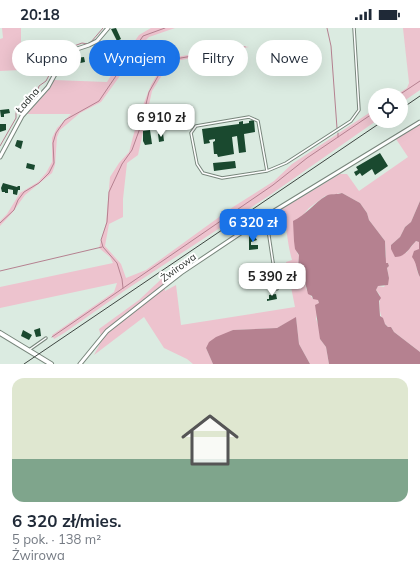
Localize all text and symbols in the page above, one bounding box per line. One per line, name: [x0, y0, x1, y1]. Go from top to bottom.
text: 20:18: [20, 5, 60, 24]
chip: Kupno: [12, 40, 81, 76]
chip: Wynajem: [89, 40, 180, 76]
chip: Filtry: [188, 40, 248, 76]
chip: Nowe: [256, 40, 322, 76]
street label: Ładna: [12, 85, 42, 116]
map controls: [368, 88, 408, 128]
button: locate: [368, 88, 408, 128]
pin: 6 910 zł: [120, 104, 202, 138]
text: 6 910 zł: [137, 109, 185, 125]
pin: 6 320 zł: [212, 209, 294, 243]
text: 6 320 zł: [229, 214, 277, 230]
street label: Żwirowa: [158, 250, 199, 285]
pin: 5 390 zł: [231, 263, 313, 297]
text: 5 390 zł: [248, 268, 296, 284]
icon: home: [174, 404, 246, 476]
text: 6 320 zł/mies.: [12, 510, 122, 531]
text: 5 pok. · 138 m²: [12, 531, 101, 547]
text: Żwirowa: [12, 547, 65, 563]

